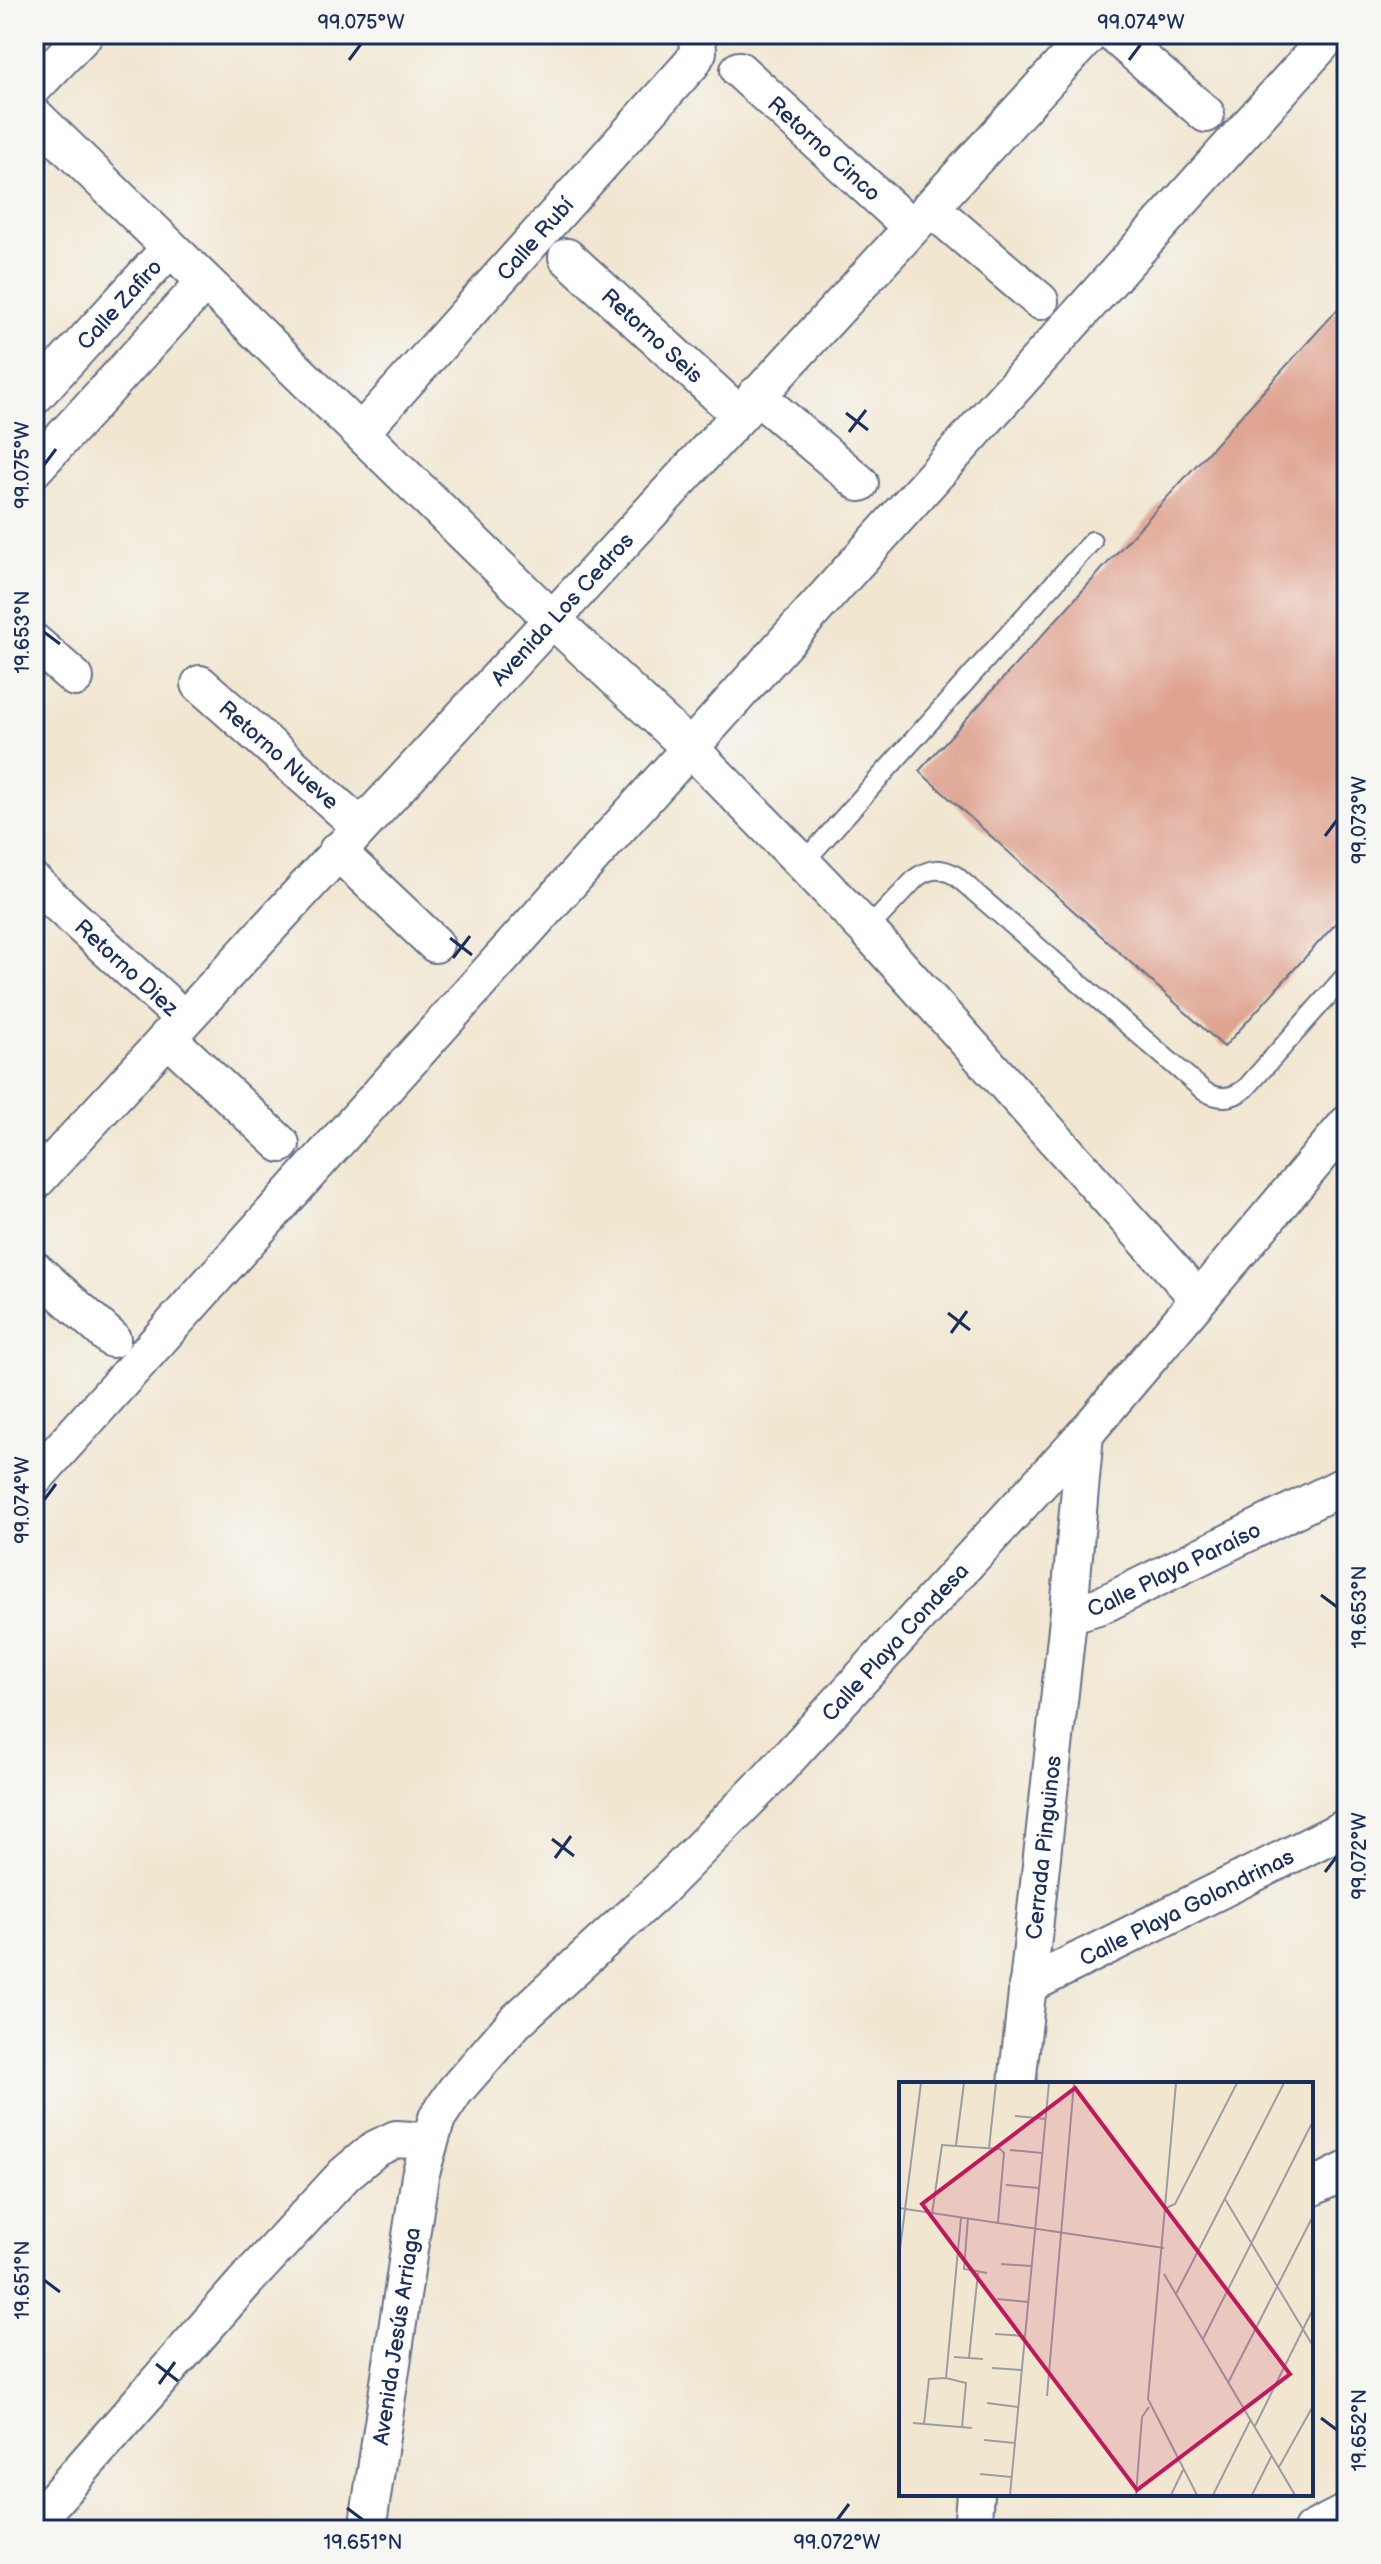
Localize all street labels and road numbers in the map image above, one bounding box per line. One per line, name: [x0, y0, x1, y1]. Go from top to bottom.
street label: Retorno Cinco: [762, 91, 886, 208]
street label: Calle Rubí: [492, 192, 580, 287]
street label: Calle Zafiro: [72, 254, 168, 356]
street label: Retorno Seis: [595, 283, 708, 390]
street label: Avenida Los Cedros: [486, 527, 640, 692]
street label: Retorno Nueve: [213, 695, 344, 816]
street label: Retorno Diez: [69, 914, 184, 1023]
street label: Calle Playa Paraíso: [1084, 1517, 1265, 1623]
street label: Calle Playa Condesa: [817, 1558, 975, 1728]
street label: Cerrada Pinguinos: [1021, 1754, 1068, 1941]
street label: Calle Playa Golondrinas: [1075, 1844, 1299, 1973]
street label: Avenida Jesús Arriaga: [368, 2226, 427, 2447]

